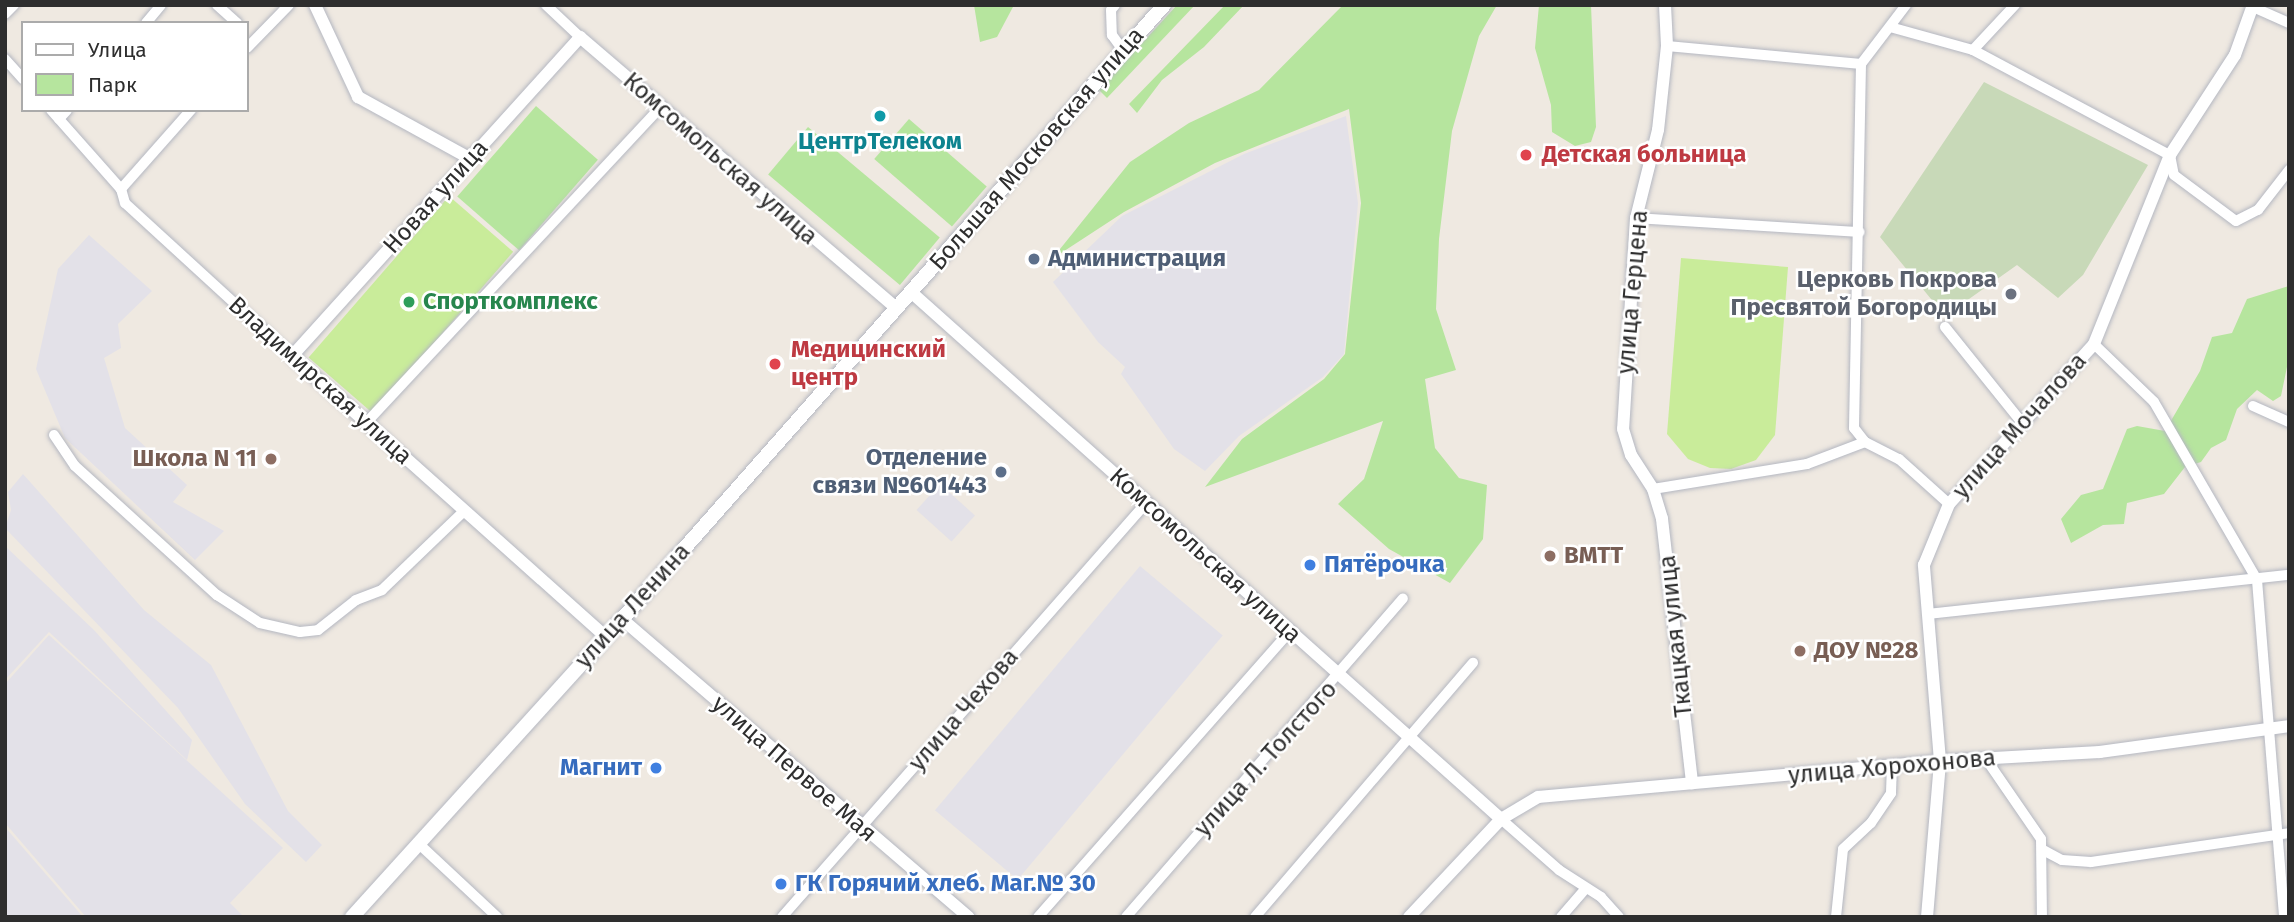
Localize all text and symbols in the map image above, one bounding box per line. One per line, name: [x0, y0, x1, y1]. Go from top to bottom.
legend: [21, 21, 248, 112]
street label: Большая Московская улица: [924, 22, 1150, 276]
text: Улица: [88, 37, 147, 63]
street label: Комсомольская улица: [617, 67, 823, 251]
text: Парк: [88, 72, 137, 98]
marker: ЦентрТелеком: [872, 108, 888, 124]
place label: ЦентрТелеком: [798, 128, 962, 156]
street label: Новая улица: [377, 134, 495, 260]
place label: Детская больница: [1542, 141, 1746, 169]
marker: Детская больница: [1516, 145, 1536, 165]
street label: улица Герцена: [1611, 209, 1655, 375]
place label: Администрация: [1048, 245, 1226, 273]
marker: Администрация: [1026, 251, 1042, 267]
place label: Церковь Покрова Пресвятой Богородицы: [1730, 266, 1997, 322]
marker: Церковь Покрова Пресвятой Богородицы: [2003, 286, 2019, 302]
place label: Спорткомплекс: [423, 288, 598, 316]
street label: Владимирская улица: [222, 291, 418, 471]
marker: Спорткомплекс: [401, 294, 417, 310]
place label: Медицинский центр: [791, 336, 946, 392]
street label: улица Мочалова: [1947, 347, 2093, 505]
marker: Медицинский центр: [765, 354, 785, 374]
place label: Отделение связи №601443: [812, 444, 987, 500]
place label: Школа N 11: [133, 445, 257, 473]
marker: Школа N 11: [263, 451, 279, 467]
street label: Комсомольская улица: [1103, 462, 1307, 650]
marker: Отделение связи №601443: [993, 464, 1009, 480]
street label: улица Ленина: [569, 538, 697, 674]
place label: ВМТТ: [1564, 542, 1623, 570]
marker: ВМТТ: [1542, 548, 1558, 564]
place label: Пятёрочка: [1324, 551, 1445, 579]
street label: Ткацкая улица: [1653, 554, 1699, 718]
marker: Пятёрочка: [1302, 557, 1318, 573]
place label: ДОУ №28: [1814, 637, 1919, 665]
street label: улица Чехова: [903, 643, 1025, 777]
marker: ДОУ №28: [1792, 643, 1808, 659]
street label: улица Л. Толстого: [1189, 675, 1343, 843]
street label: улица Первое Мая: [706, 690, 882, 848]
street label: улица Хорохонова: [1787, 744, 1997, 790]
place label: Магнит: [560, 754, 642, 782]
marker: Магнит: [648, 760, 664, 776]
place label: ГК Горячий хлеб. Маг.№ 30: [795, 870, 1096, 898]
marker: ГК Горячий хлеб. Маг.№ 30: [773, 876, 789, 892]

